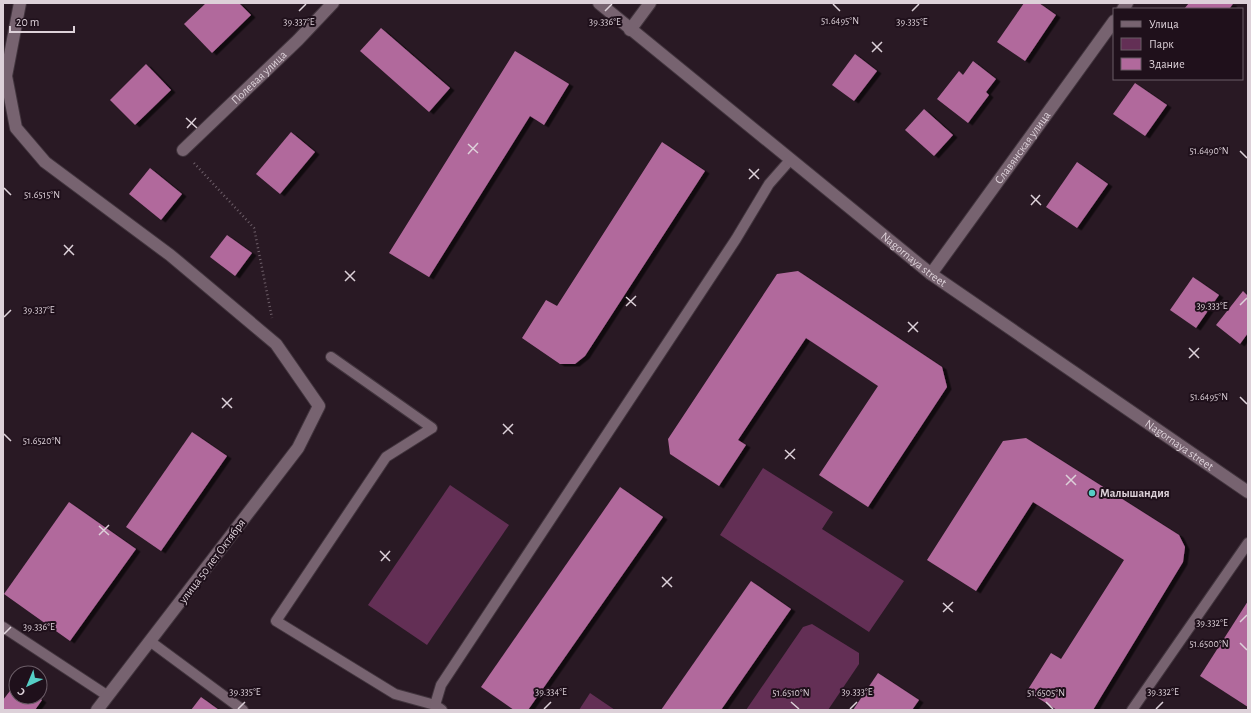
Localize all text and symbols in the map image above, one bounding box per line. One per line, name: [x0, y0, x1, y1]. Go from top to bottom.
scale bar: [10, 8, 74, 34]
legend: [1113, 8, 1243, 80]
text: 20 m: [16, 16, 39, 28]
text: 51.6495°N: [821, 16, 859, 26]
text: 39.337°E: [283, 17, 315, 27]
text: 39.336°E: [589, 17, 621, 27]
text: 39.335°E: [896, 17, 928, 27]
text: Улица: [1149, 18, 1179, 30]
text: Парк: [1149, 38, 1174, 50]
street label: Полевая улица: [229, 48, 289, 107]
text: Здание: [1149, 58, 1185, 70]
street label: Славянская улица: [992, 109, 1053, 186]
text: 51.6490°N: [1189, 146, 1229, 156]
text: 51.6515°N: [24, 190, 60, 200]
street label: Nagornaya street: [879, 230, 949, 289]
text: 39.333°E: [1196, 301, 1228, 311]
text: 39.337°E: [23, 305, 55, 315]
text: 51.6495°N: [1190, 392, 1228, 402]
street label: Nagornaya street: [1143, 417, 1216, 473]
text: 51.6520°N: [23, 436, 61, 446]
place label: Малышандия: [1100, 487, 1170, 499]
marker: Малышандия: [1087, 488, 1097, 498]
street label: улица 50 лет Октября: [176, 517, 248, 607]
text: 39.332°E: [1196, 618, 1228, 628]
text: 39.336°E: [23, 622, 55, 632]
text: 51.6500°N: [1189, 639, 1229, 649]
north arrow: [8, 665, 48, 705]
text: С: [15, 686, 27, 698]
text: 39.335°E: [229, 687, 261, 697]
text: 39.334°E: [535, 687, 567, 697]
text: 39.333°E: [841, 687, 873, 697]
text: 39.332°E: [1147, 687, 1179, 697]
text: 51.6510°N: [772, 688, 810, 698]
text: 51.6505°N: [1027, 688, 1065, 698]

